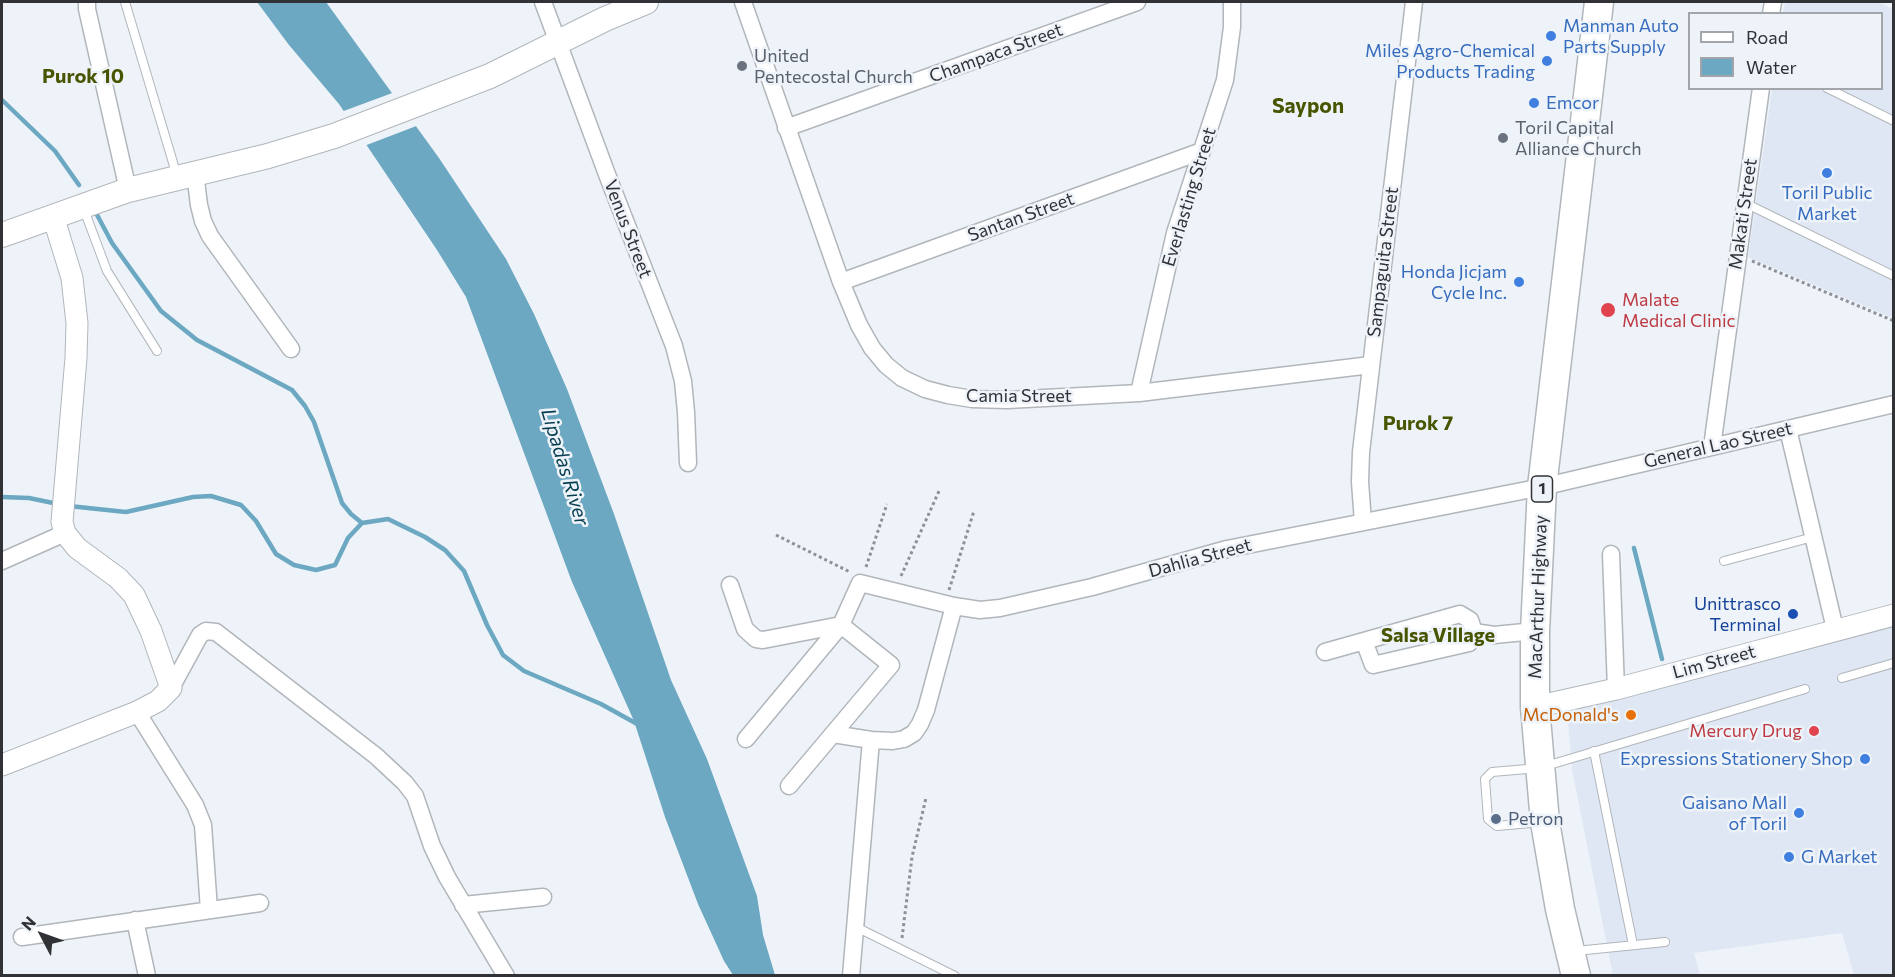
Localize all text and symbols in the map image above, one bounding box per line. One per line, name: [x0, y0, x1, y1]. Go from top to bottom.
legend: [1688, 12, 1883, 90]
place label: Manman Auto Parts Supply: [1563, 15, 1679, 57]
street label: Champaca Street: [926, 19, 1066, 87]
text: Road: [1746, 26, 1788, 48]
marker: Manman Auto Parts Supply: [1544, 29, 1558, 43]
place label: Miles Agro-Chemical Products Trading: [1365, 40, 1535, 82]
place label: United Pentecostal Church: [754, 45, 913, 88]
marker: Miles Agro-Chemical Products Trading: [1540, 54, 1554, 68]
text: Water: [1746, 56, 1797, 78]
marker: United Pentecostal Church: [735, 59, 749, 73]
district label: Purok 10: [42, 64, 124, 88]
place label: Emcor: [1546, 92, 1599, 114]
district label: Saypon: [1272, 93, 1344, 119]
marker: Emcor: [1527, 96, 1541, 110]
place label: Toril Capital Alliance Church: [1515, 117, 1642, 160]
street label: Everlasting Street: [1158, 125, 1220, 269]
marker: Toril Capital Alliance Church: [1496, 131, 1510, 145]
street label: Makati Street: [1725, 157, 1761, 271]
marker: Toril Public Market: [1820, 166, 1834, 180]
street label: Venus Street: [599, 177, 657, 281]
place label: Toril Public Market: [1782, 182, 1872, 224]
street label: Sampaguita Street: [1363, 186, 1403, 338]
street label: Santan Street: [965, 188, 1077, 246]
place label: Honda Jicjam Cycle Inc.: [1401, 261, 1507, 304]
marker: Honda Jicjam Cycle Inc.: [1512, 275, 1526, 289]
place label: Malate Medical Clinic: [1622, 289, 1735, 332]
marker: Malate Medical Clinic: [1599, 301, 1617, 319]
street label: Camia Street: [966, 385, 1072, 407]
water label: Lipadas River: [536, 406, 594, 528]
district label: Purok 7: [1383, 411, 1453, 435]
street label: General Lao Street: [1642, 417, 1794, 473]
road number: 1: [1532, 476, 1552, 502]
street label: MacArthur Highway: [1524, 515, 1552, 679]
street label: Dahlia Street: [1146, 534, 1254, 582]
place label: Unittrasco Terminal: [1694, 593, 1781, 636]
marker: Unittrasco Terminal: [1786, 607, 1800, 621]
district label: Salsa Village: [1381, 623, 1495, 647]
street label: Lim Street: [1670, 641, 1758, 683]
place label: McDonald's: [1522, 704, 1619, 726]
marker: McDonald's: [1624, 708, 1638, 722]
place label: Mercury Drug: [1689, 720, 1802, 742]
marker: Mercury Drug: [1807, 724, 1821, 738]
place label: Expressions Stationery Shop: [1620, 748, 1853, 770]
marker: Expressions Stationery Shop: [1858, 752, 1872, 766]
place label: Gaisano Mall of Toril: [1682, 792, 1787, 834]
marker: Gaisano Mall of Toril: [1792, 806, 1806, 820]
place label: Petron: [1508, 808, 1564, 830]
marker: Petron: [1489, 812, 1503, 826]
place label: G Market: [1801, 846, 1877, 868]
marker: G Market: [1782, 850, 1796, 864]
north arrow: [12, 905, 72, 965]
text: N: [17, 912, 39, 934]

